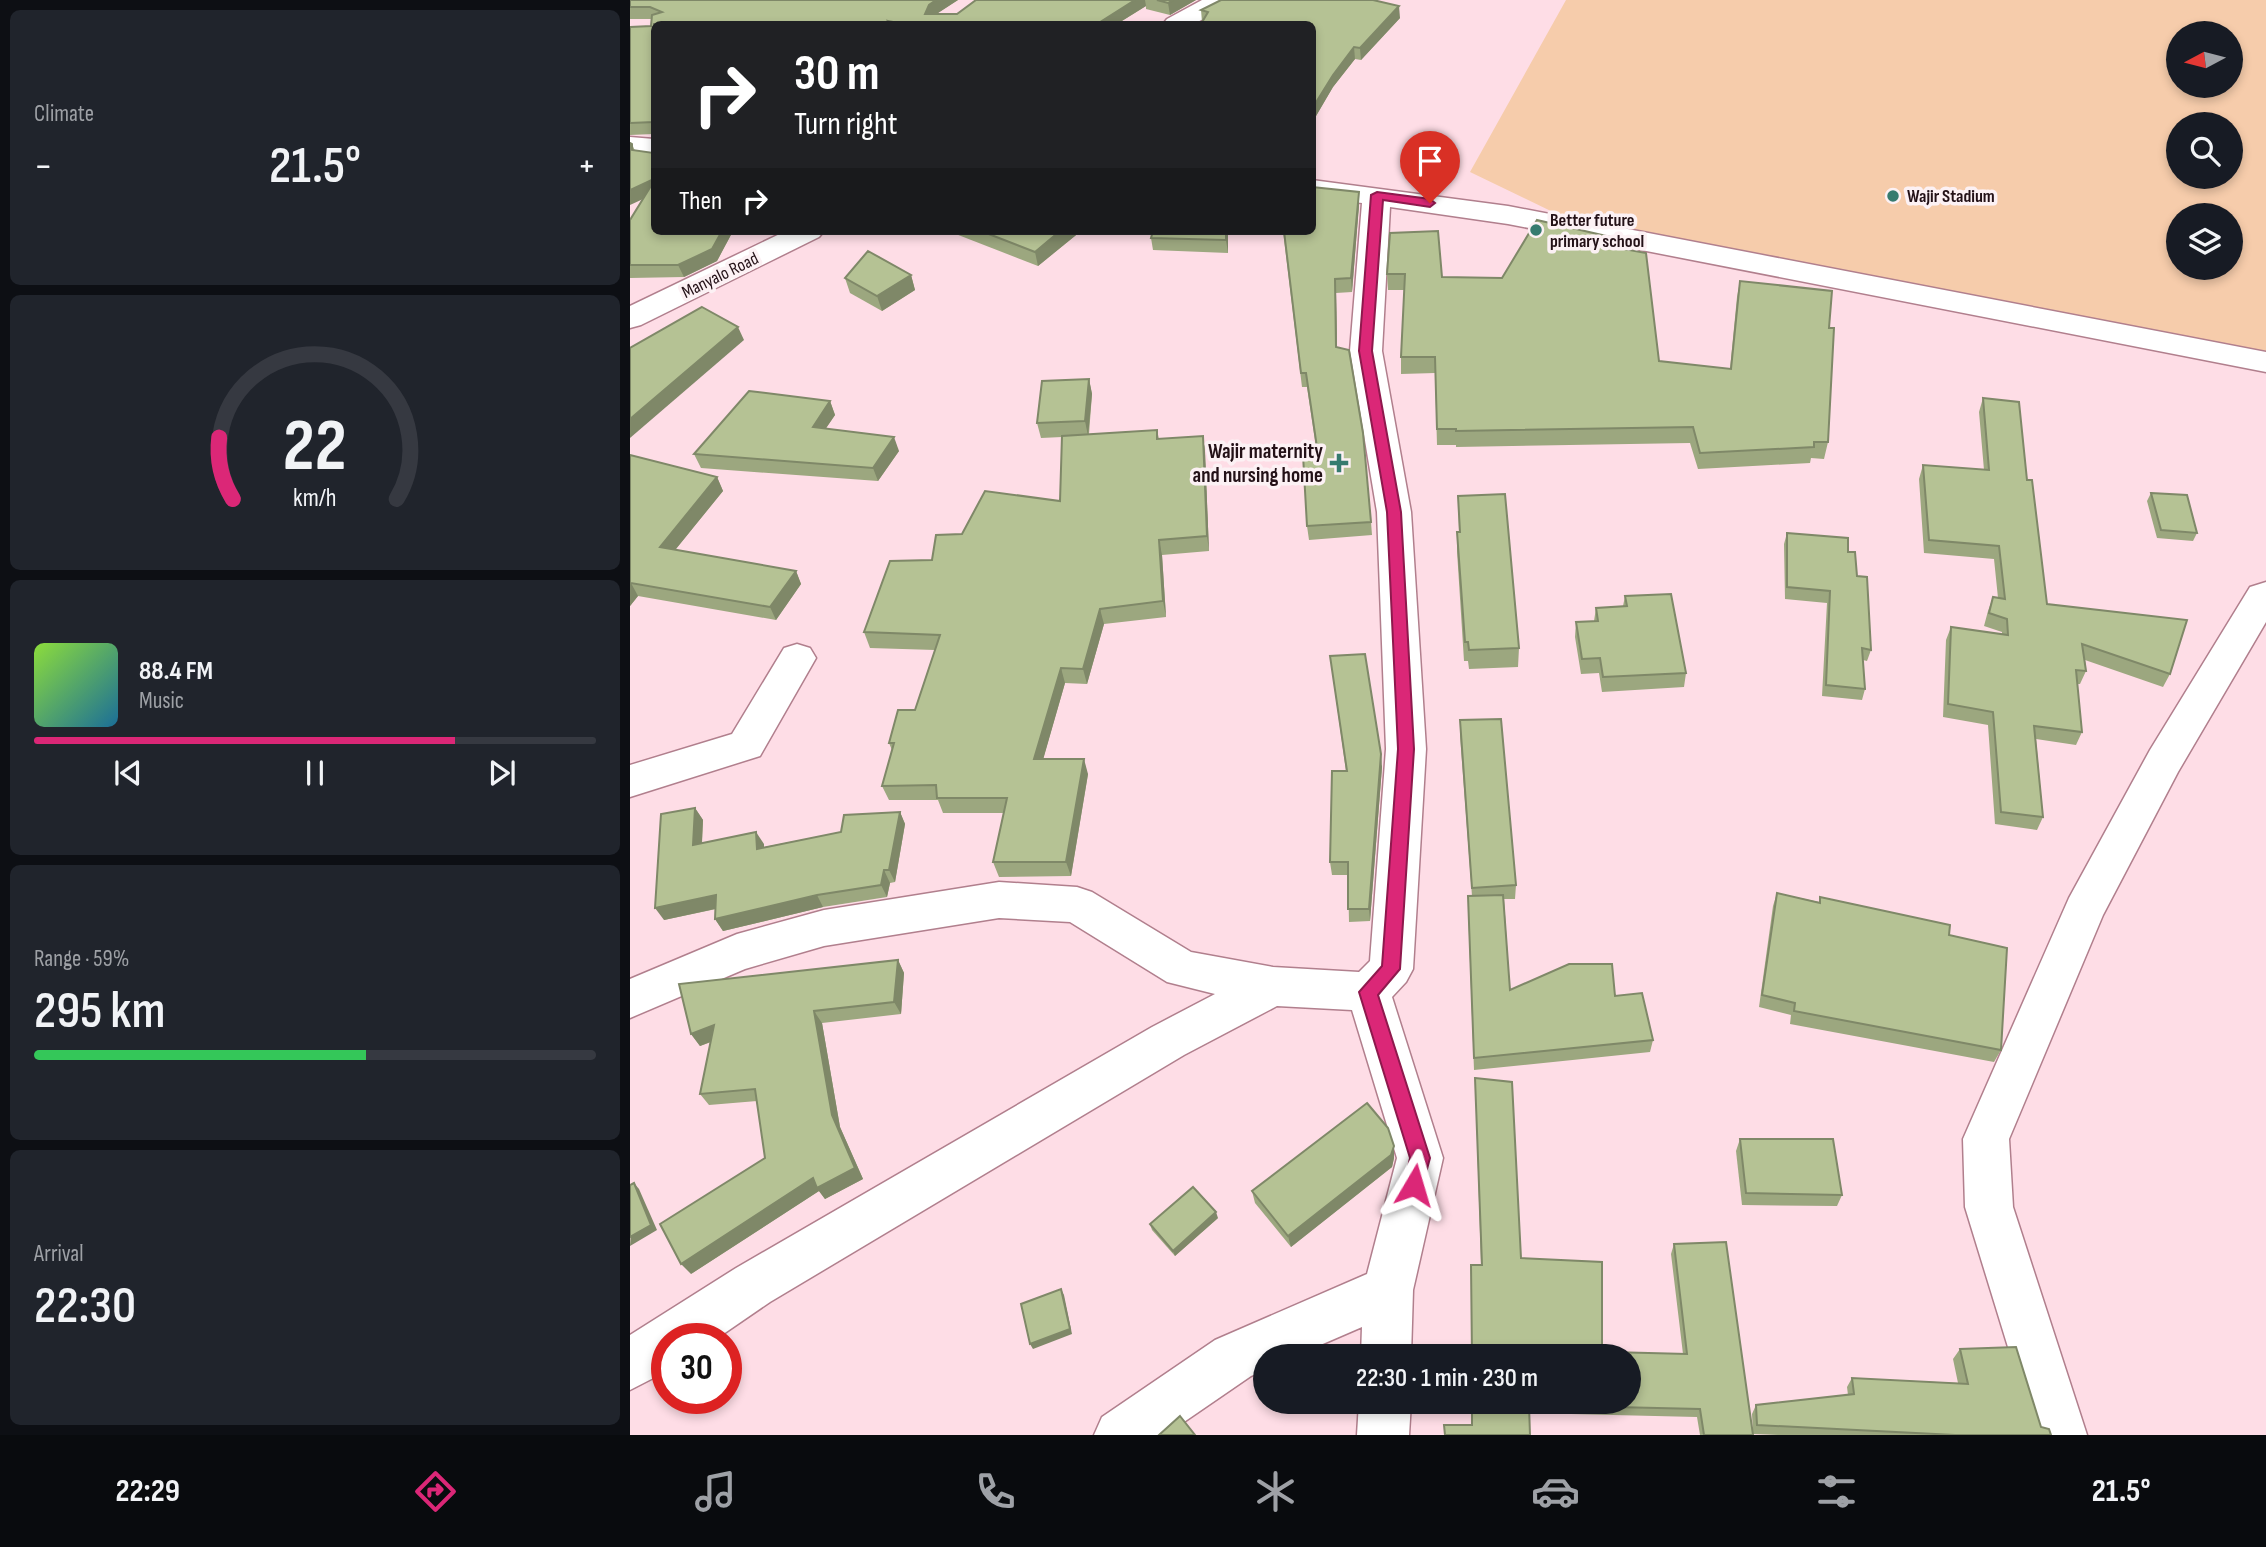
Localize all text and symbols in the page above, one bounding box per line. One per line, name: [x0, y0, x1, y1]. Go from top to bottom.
north arrow: [2166, 21, 2244, 98]
map controls: [2166, 21, 2243, 280]
text: 30 m: [794, 45, 879, 104]
icon: right: [679, 49, 770, 140]
text: Climate: [34, 100, 94, 128]
text: Turn right: [794, 105, 898, 144]
button: search: [2166, 112, 2243, 189]
pin: [1400, 131, 1460, 203]
text: 21.5°: [269, 135, 361, 198]
icon: arrive: [1411, 142, 1449, 180]
text: −: [34, 144, 53, 189]
text: +: [577, 144, 596, 189]
icon: right: [736, 182, 774, 220]
text: Then: [679, 186, 722, 217]
place label: Wajir Stadium: [1907, 186, 1995, 207]
marker: Wajir Stadium: [1885, 188, 1901, 204]
button: layers: [2166, 203, 2243, 280]
place label: Better future primary school: [1550, 210, 1644, 252]
marker: Better future primary school: [1528, 222, 1544, 238]
street label: Manyalo Road: [679, 248, 762, 303]
text: 22: [283, 403, 347, 491]
place label: Wajir maternity and nursing home: [1193, 439, 1323, 488]
marker: Wajir maternity and nursing home: [1329, 453, 1349, 473]
text: km/h: [293, 482, 337, 513]
text: 88.4 FM: [139, 656, 213, 687]
text: Music: [139, 687, 184, 715]
icon: previous: [109, 754, 147, 792]
icon: pause: [296, 754, 334, 792]
icon: next: [483, 754, 521, 792]
text: Range · 59%: [34, 945, 129, 973]
text: 295 km: [34, 980, 165, 1043]
position arrow: [1377, 1148, 1451, 1222]
text: Arrival: [34, 1240, 83, 1268]
text: 22:30: [34, 1275, 136, 1338]
speed limit sign: 30: [651, 1323, 742, 1414]
text: 22:30 · 1 min · 230 m: [1356, 1363, 1538, 1394]
icon: directions: [411, 1467, 460, 1516]
icon: music: [691, 1467, 740, 1516]
icon: phone: [971, 1467, 1020, 1516]
icon: climate: [1251, 1467, 1300, 1516]
icon: car: [1531, 1467, 1580, 1516]
icon: filters: [1812, 1467, 1861, 1516]
text: 22:29: [116, 1472, 180, 1511]
text: 21.5°: [2092, 1472, 2150, 1511]

